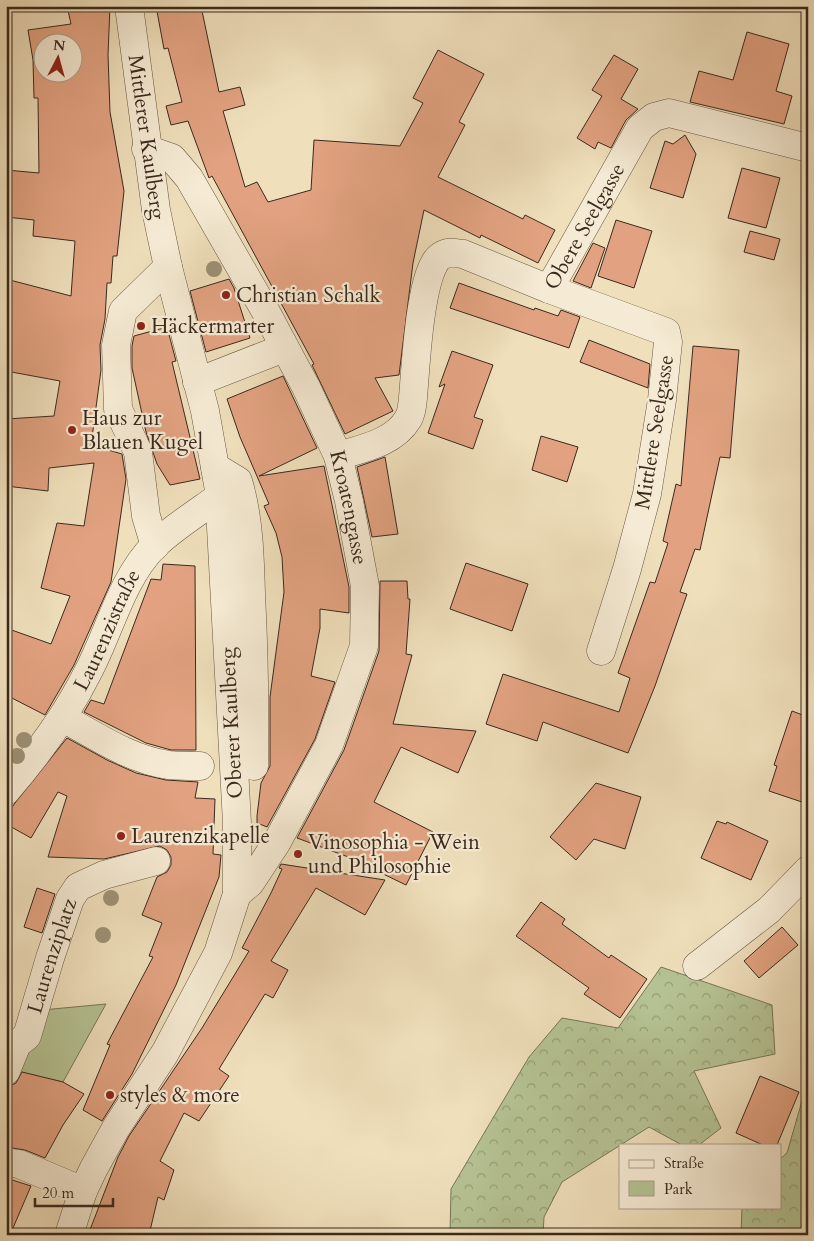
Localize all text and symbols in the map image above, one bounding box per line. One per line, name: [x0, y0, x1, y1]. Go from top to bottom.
north arrow: [32, 32, 82, 82]
text: N: [52, 35, 66, 56]
street label: Mittlerer Kaulberg: [121, 53, 172, 222]
street label: Obere Seelgasse: [537, 158, 632, 295]
place label: Christian Schalk: [236, 281, 381, 310]
marker: Christian Schalk: [220, 289, 232, 301]
place label: Häckermarter: [151, 312, 274, 341]
marker: Häckermarter: [135, 320, 147, 332]
street label: Mittlere Seelgasse: [628, 353, 681, 511]
place label: Haus zur Blauen Kugel: [82, 404, 203, 457]
marker: Haus zur Blauen Kugel: [66, 424, 78, 436]
street label: Kroatengasse: [322, 447, 375, 567]
street label: Laurenzistraße: [67, 564, 148, 696]
street label: Oberer Kaulberg: [213, 646, 250, 799]
place label: Laurenzikapelle: [131, 822, 270, 851]
place label: Vinosophia - Wein und Philosophie: [308, 828, 480, 881]
marker: Laurenzikapelle: [115, 830, 127, 842]
marker: Vinosophia - Wein und Philosophie: [292, 848, 304, 860]
street label: Laurenziplatz: [20, 894, 84, 1017]
place label: styles & more: [120, 1081, 240, 1110]
marker: styles & more: [104, 1089, 116, 1101]
legend: [619, 1144, 782, 1208]
text: Straße: [664, 1153, 704, 1173]
scale bar: [35, 1176, 112, 1208]
text: Park: [664, 1179, 693, 1199]
text: 20 m: [42, 1183, 74, 1203]

